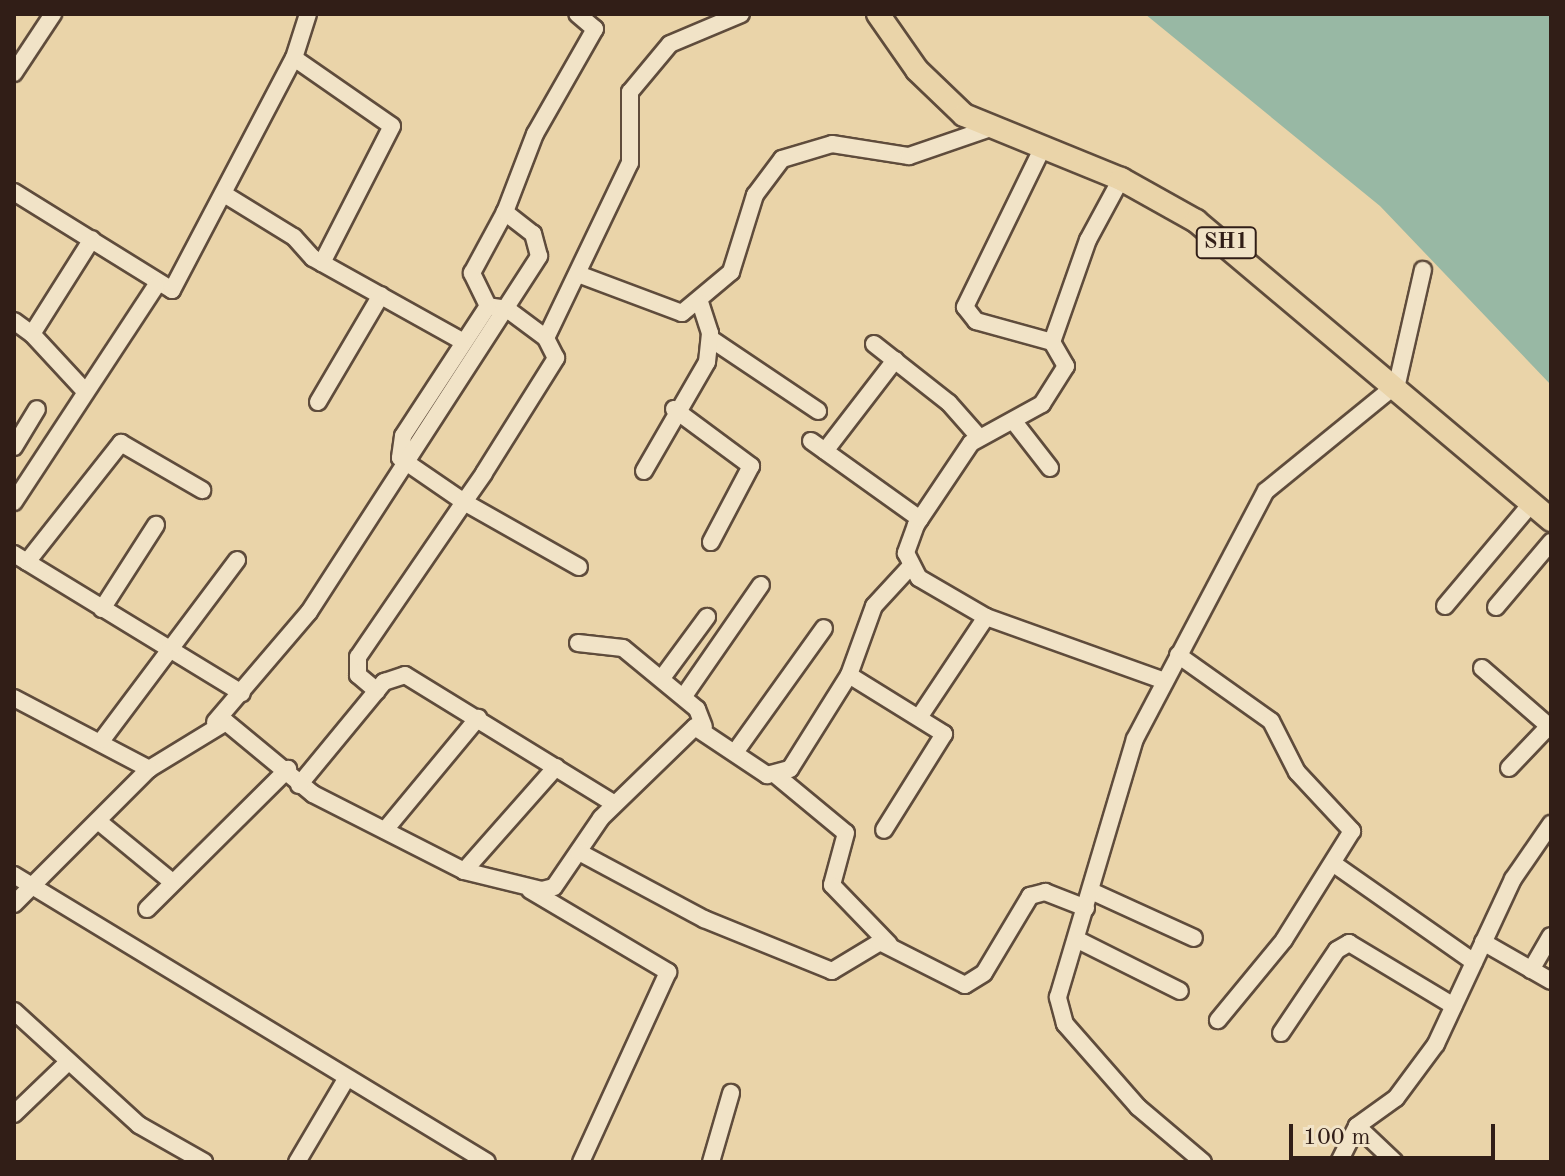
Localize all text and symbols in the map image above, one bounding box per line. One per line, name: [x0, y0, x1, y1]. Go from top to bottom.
road number: SH1: [1194, 225, 1258, 261]
scale bar: [1293, 1108, 1499, 1158]
text: 100 m: [1303, 1126, 1371, 1150]

